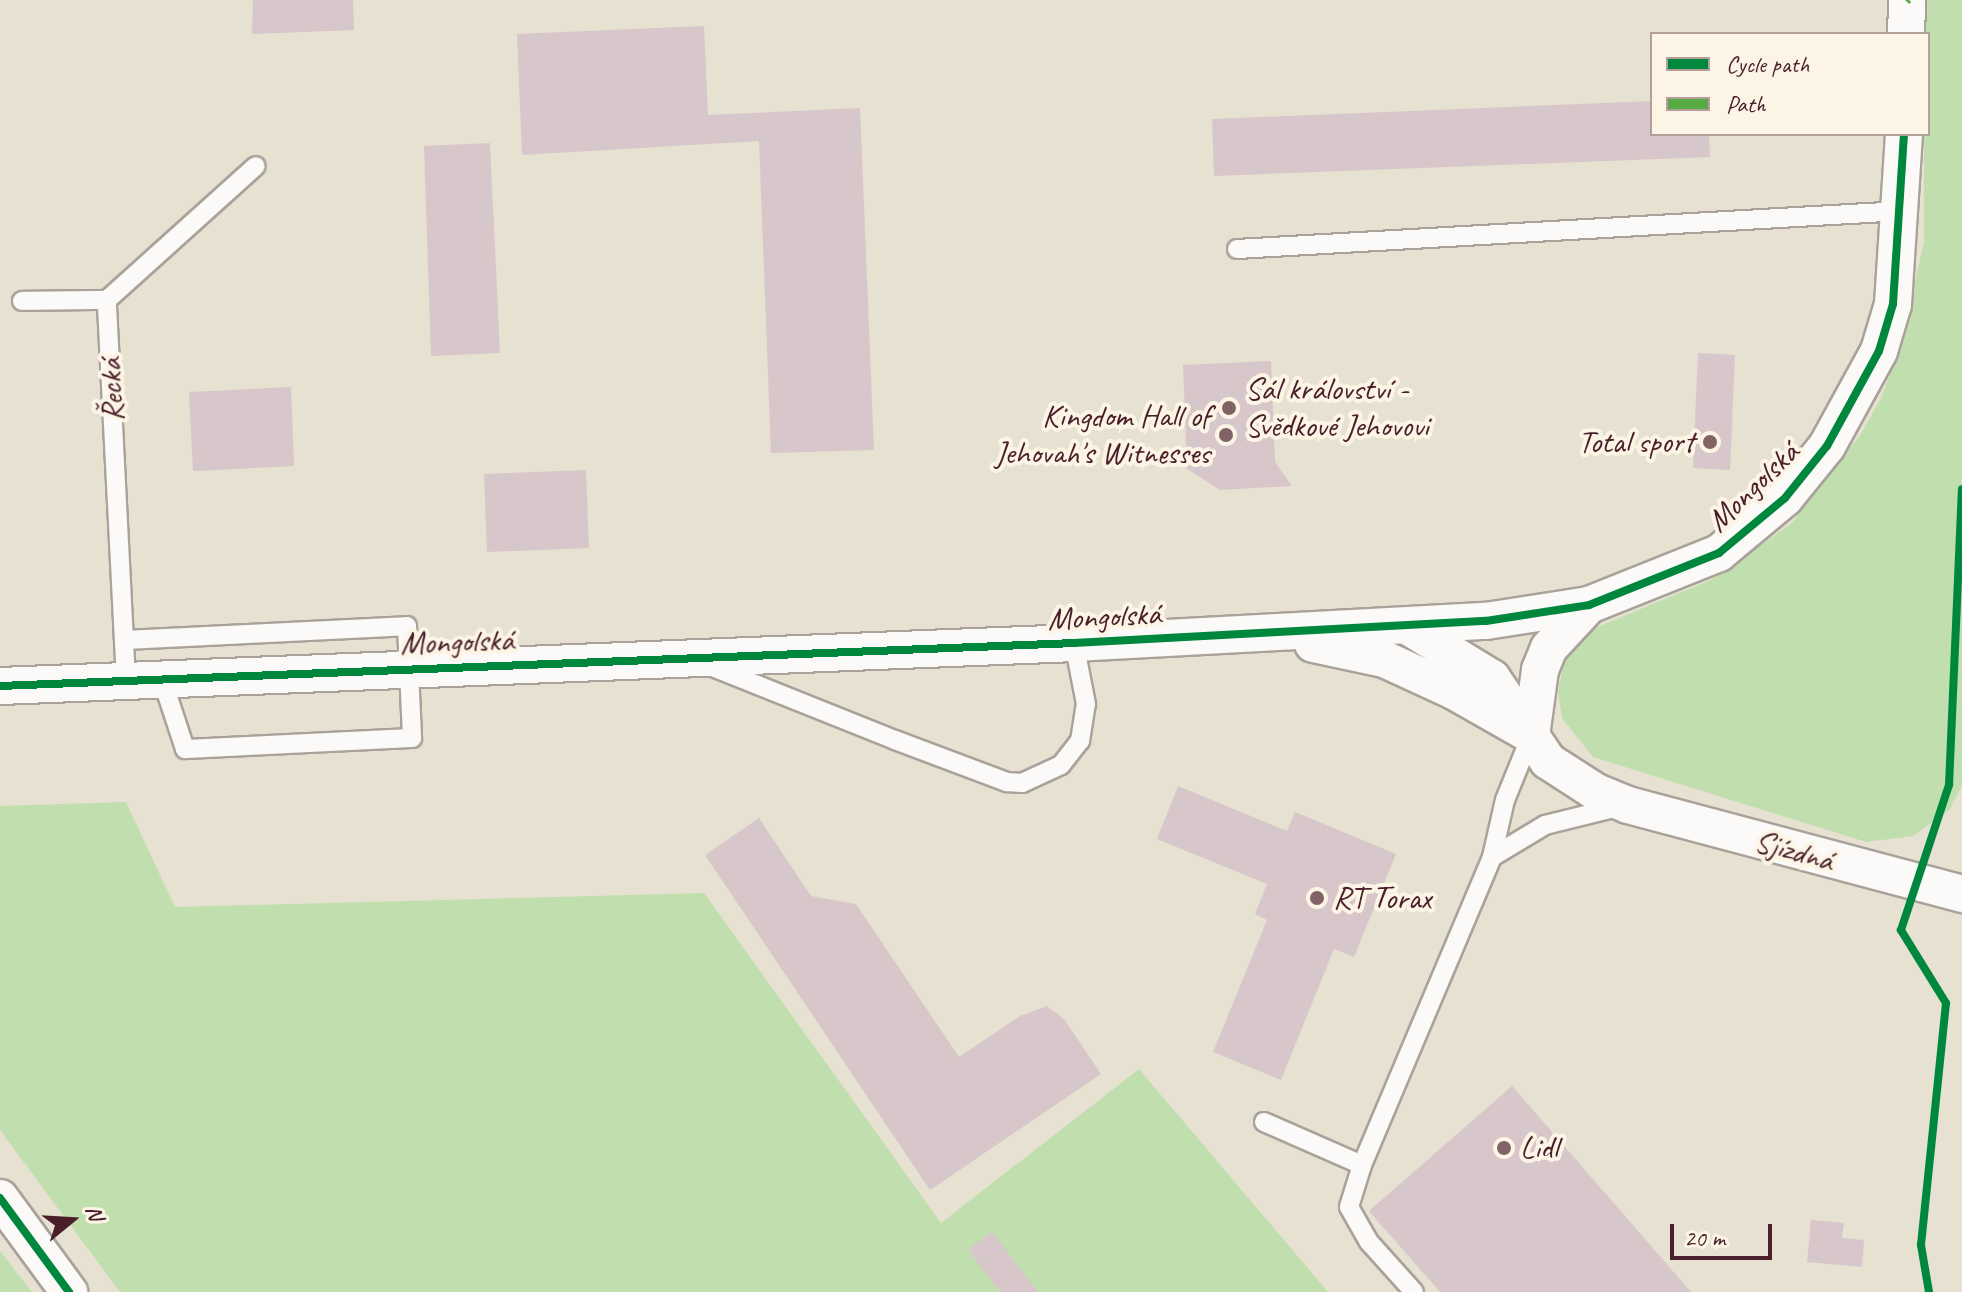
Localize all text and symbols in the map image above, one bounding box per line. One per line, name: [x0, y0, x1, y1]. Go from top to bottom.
legend: [1650, 32, 1930, 136]
text: Cycle path: [1726, 49, 1809, 79]
text: Path: [1726, 89, 1766, 119]
street label: Řecká: [91, 357, 133, 423]
place label: Sál království - Svědkové Jehovovi: [1245, 371, 1429, 446]
place label: Kingdom Hall of Jehovah's Witnesses: [995, 398, 1210, 473]
marker: Sál království - Svědkové Jehovovi: [1220, 399, 1238, 417]
place label: Total sport: [1578, 423, 1694, 461]
marker: Kingdom Hall of Jehovah's Witnesses: [1217, 426, 1235, 444]
marker: Total sport: [1701, 433, 1719, 451]
street label: Mongolská: [1699, 434, 1807, 540]
street label: Mongolská: [1046, 595, 1162, 639]
street label: Mongolská: [400, 621, 514, 663]
street label: Sjízdná: [1750, 822, 1838, 880]
place label: RT Torax: [1333, 879, 1431, 917]
marker: RT Torax: [1308, 889, 1326, 907]
place label: Lidl: [1520, 1129, 1558, 1167]
marker: Lidl: [1495, 1139, 1513, 1157]
north arrow: [32, 1180, 112, 1260]
text: N: [79, 1202, 110, 1223]
scale bar: [1674, 1208, 1776, 1258]
text: 20 m: [1684, 1223, 1725, 1253]

